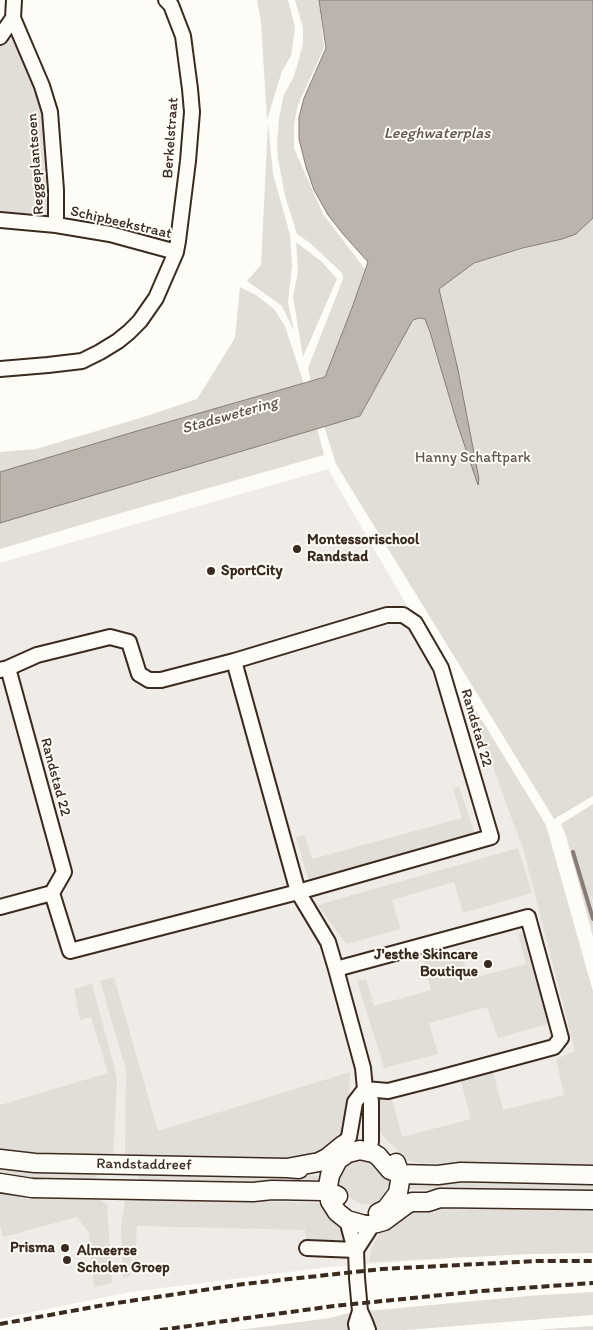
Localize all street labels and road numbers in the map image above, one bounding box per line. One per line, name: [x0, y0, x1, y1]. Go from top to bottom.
street label: Berkelstraat: [159, 97, 183, 179]
street label: Reggeplantsoen: [23, 113, 49, 215]
street label: Schipbeekstraat: [69, 203, 173, 243]
street label: Randstad 22: [456, 687, 496, 769]
street label: Randstad 22: [36, 736, 74, 818]
street label: Randstaddreef: [96, 1155, 192, 1175]

